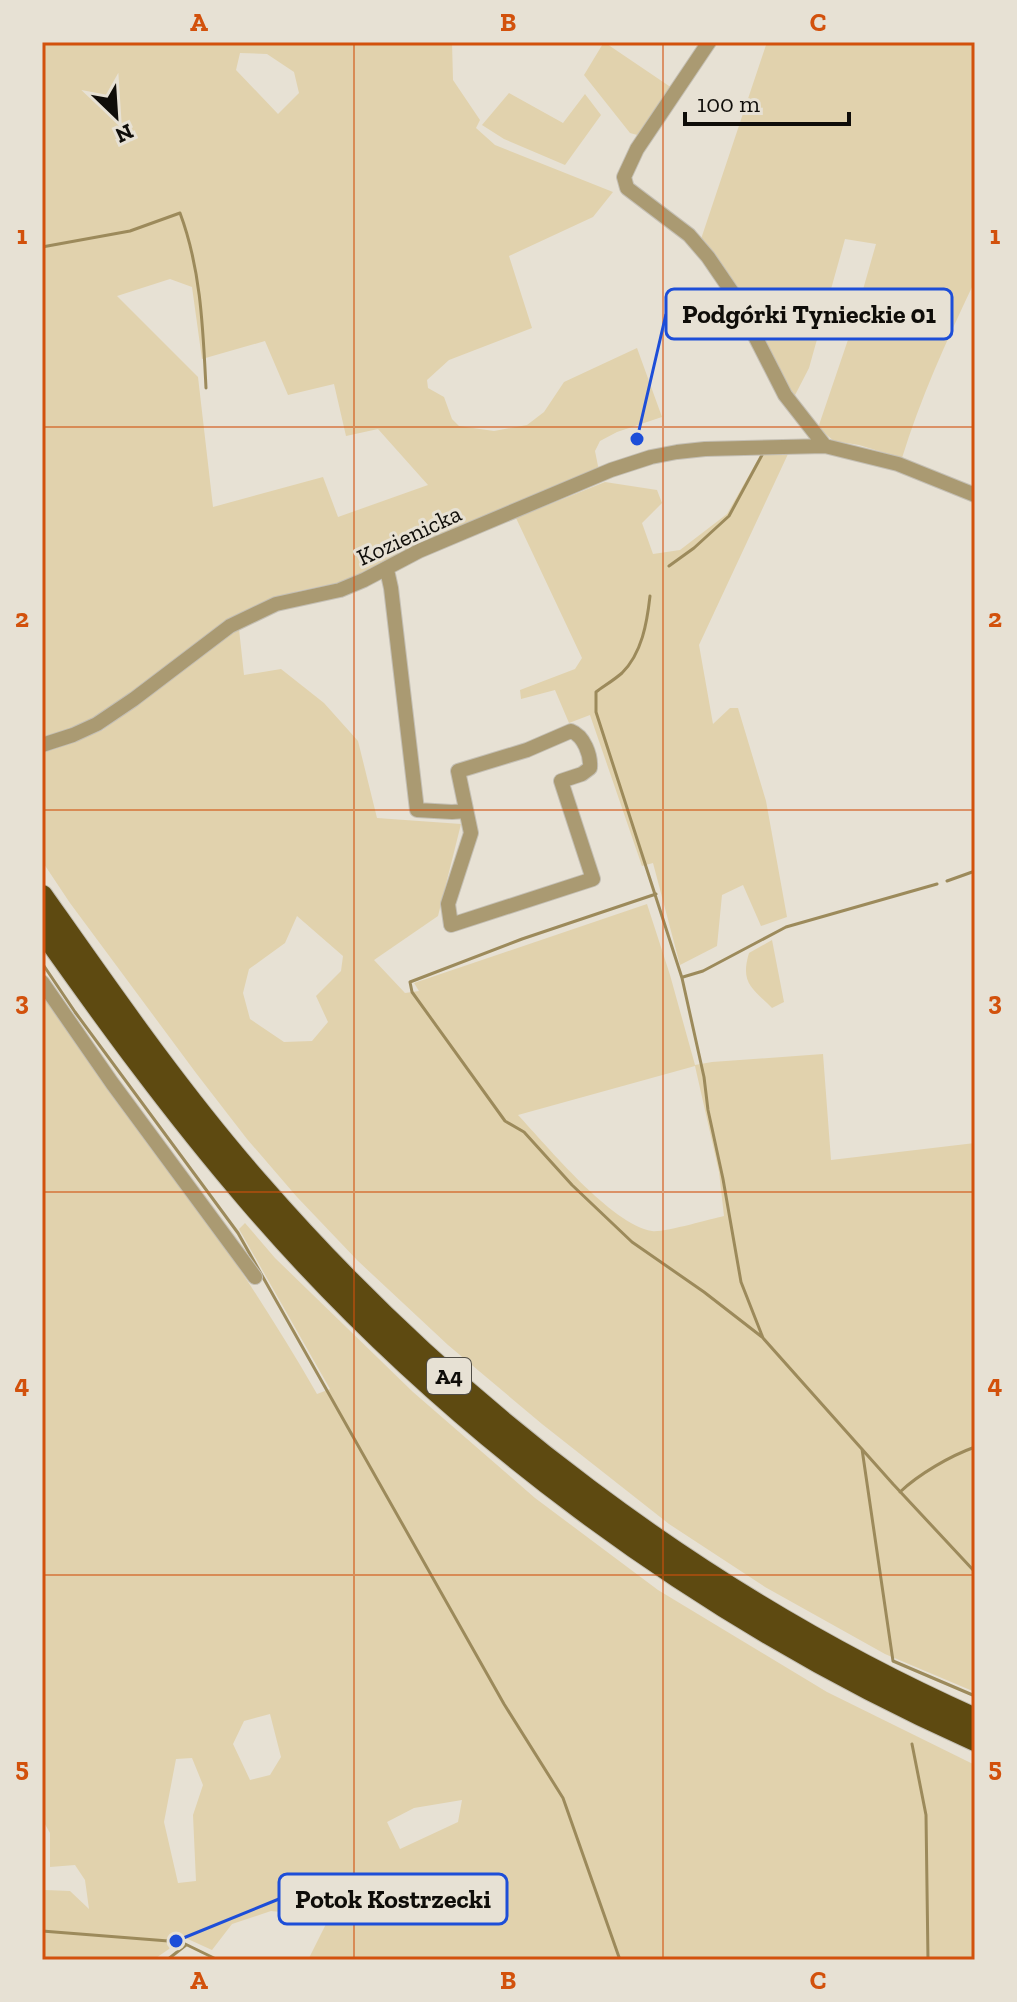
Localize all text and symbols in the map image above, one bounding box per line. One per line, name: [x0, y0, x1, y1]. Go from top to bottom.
text: A: [190, 6, 208, 38]
text: B: [500, 6, 516, 38]
text: C: [810, 6, 826, 38]
north arrow: [76, 76, 156, 156]
scale bar: [685, 76, 849, 126]
text: 100 m: [697, 89, 760, 118]
text: N: [111, 118, 138, 150]
text: 1: [17, 219, 28, 251]
text: 1: [990, 219, 1001, 251]
callout: Podgórki Tynieckie 01: [666, 289, 952, 339]
text: Podgórki Tynieckie 01: [682, 298, 936, 330]
street label: Kozienicka: [352, 498, 466, 572]
text: 2: [15, 602, 29, 634]
text: 2: [988, 602, 1002, 634]
text: 3: [15, 985, 29, 1017]
text: 3: [988, 985, 1002, 1017]
road number: A4: [427, 1358, 471, 1394]
text: 4: [15, 1368, 30, 1400]
text: 4: [988, 1368, 1003, 1400]
text: 5: [15, 1751, 29, 1783]
text: 5: [988, 1751, 1002, 1783]
callout: Potok Kostrzecki: [279, 1874, 507, 1924]
text: Potok Kostrzecki: [295, 1883, 491, 1915]
text: A: [190, 1964, 208, 1996]
text: B: [500, 1964, 516, 1996]
text: C: [810, 1964, 826, 1996]

